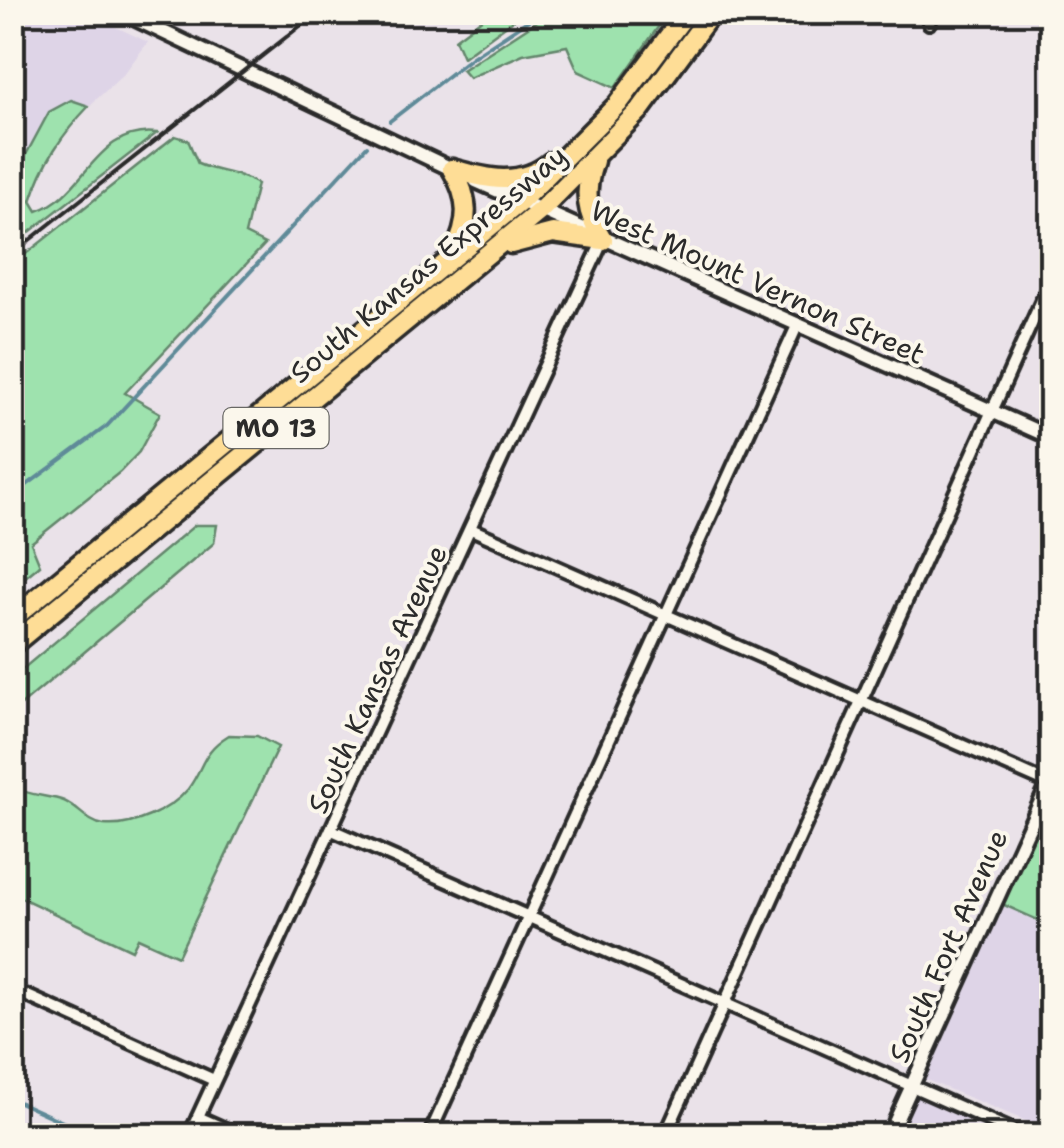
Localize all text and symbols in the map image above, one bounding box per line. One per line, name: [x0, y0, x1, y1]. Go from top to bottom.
street label: South Kansas Expressway: [281, 137, 575, 391]
street label: West Mount Vernon Street: [585, 191, 931, 373]
road number: MO 13: [224, 408, 328, 448]
street label: South Kansas Avenue: [298, 539, 456, 819]
street label: South Fort Avenue: [880, 824, 1016, 1068]

